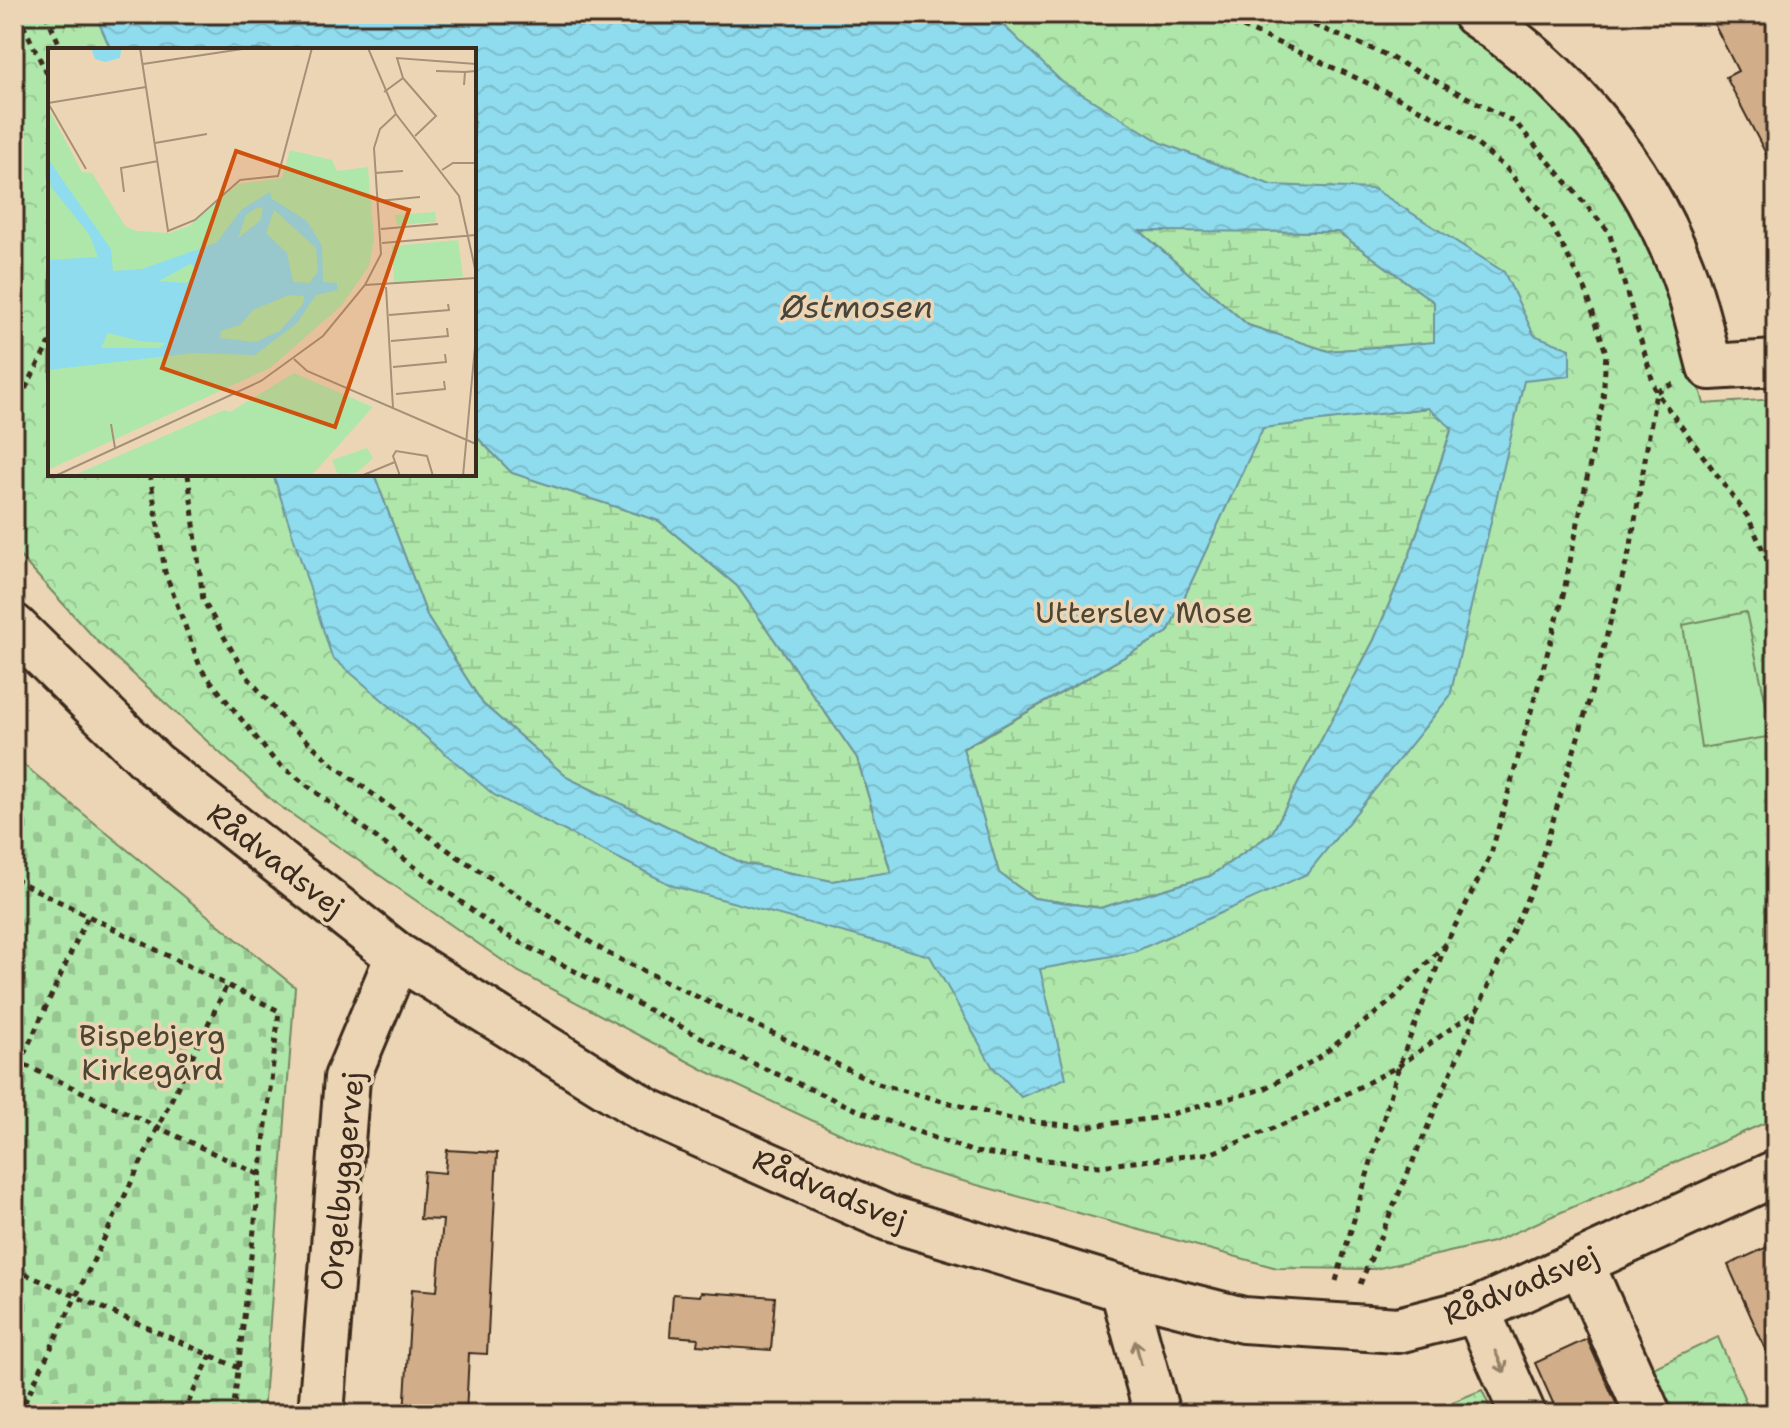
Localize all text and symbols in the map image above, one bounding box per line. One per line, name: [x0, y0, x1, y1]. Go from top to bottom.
inset map: [48, 48, 476, 476]
water label: Østmosen: [780, 285, 933, 328]
park label: Utterslev Mose: [1035, 592, 1253, 633]
street label: Rådvadsvej: [199, 793, 353, 927]
park label: Bispebjerg Kirkegård: [79, 1015, 225, 1090]
street label: Orgelbyggervej: [310, 1069, 374, 1293]
street label: Rådvadsvej: [746, 1139, 914, 1241]
street label: Rådvadsvej: [1437, 1235, 1605, 1335]
one-way arrow: [1130, 1339, 1145, 1365]
one-way arrow: [1493, 1349, 1508, 1374]

